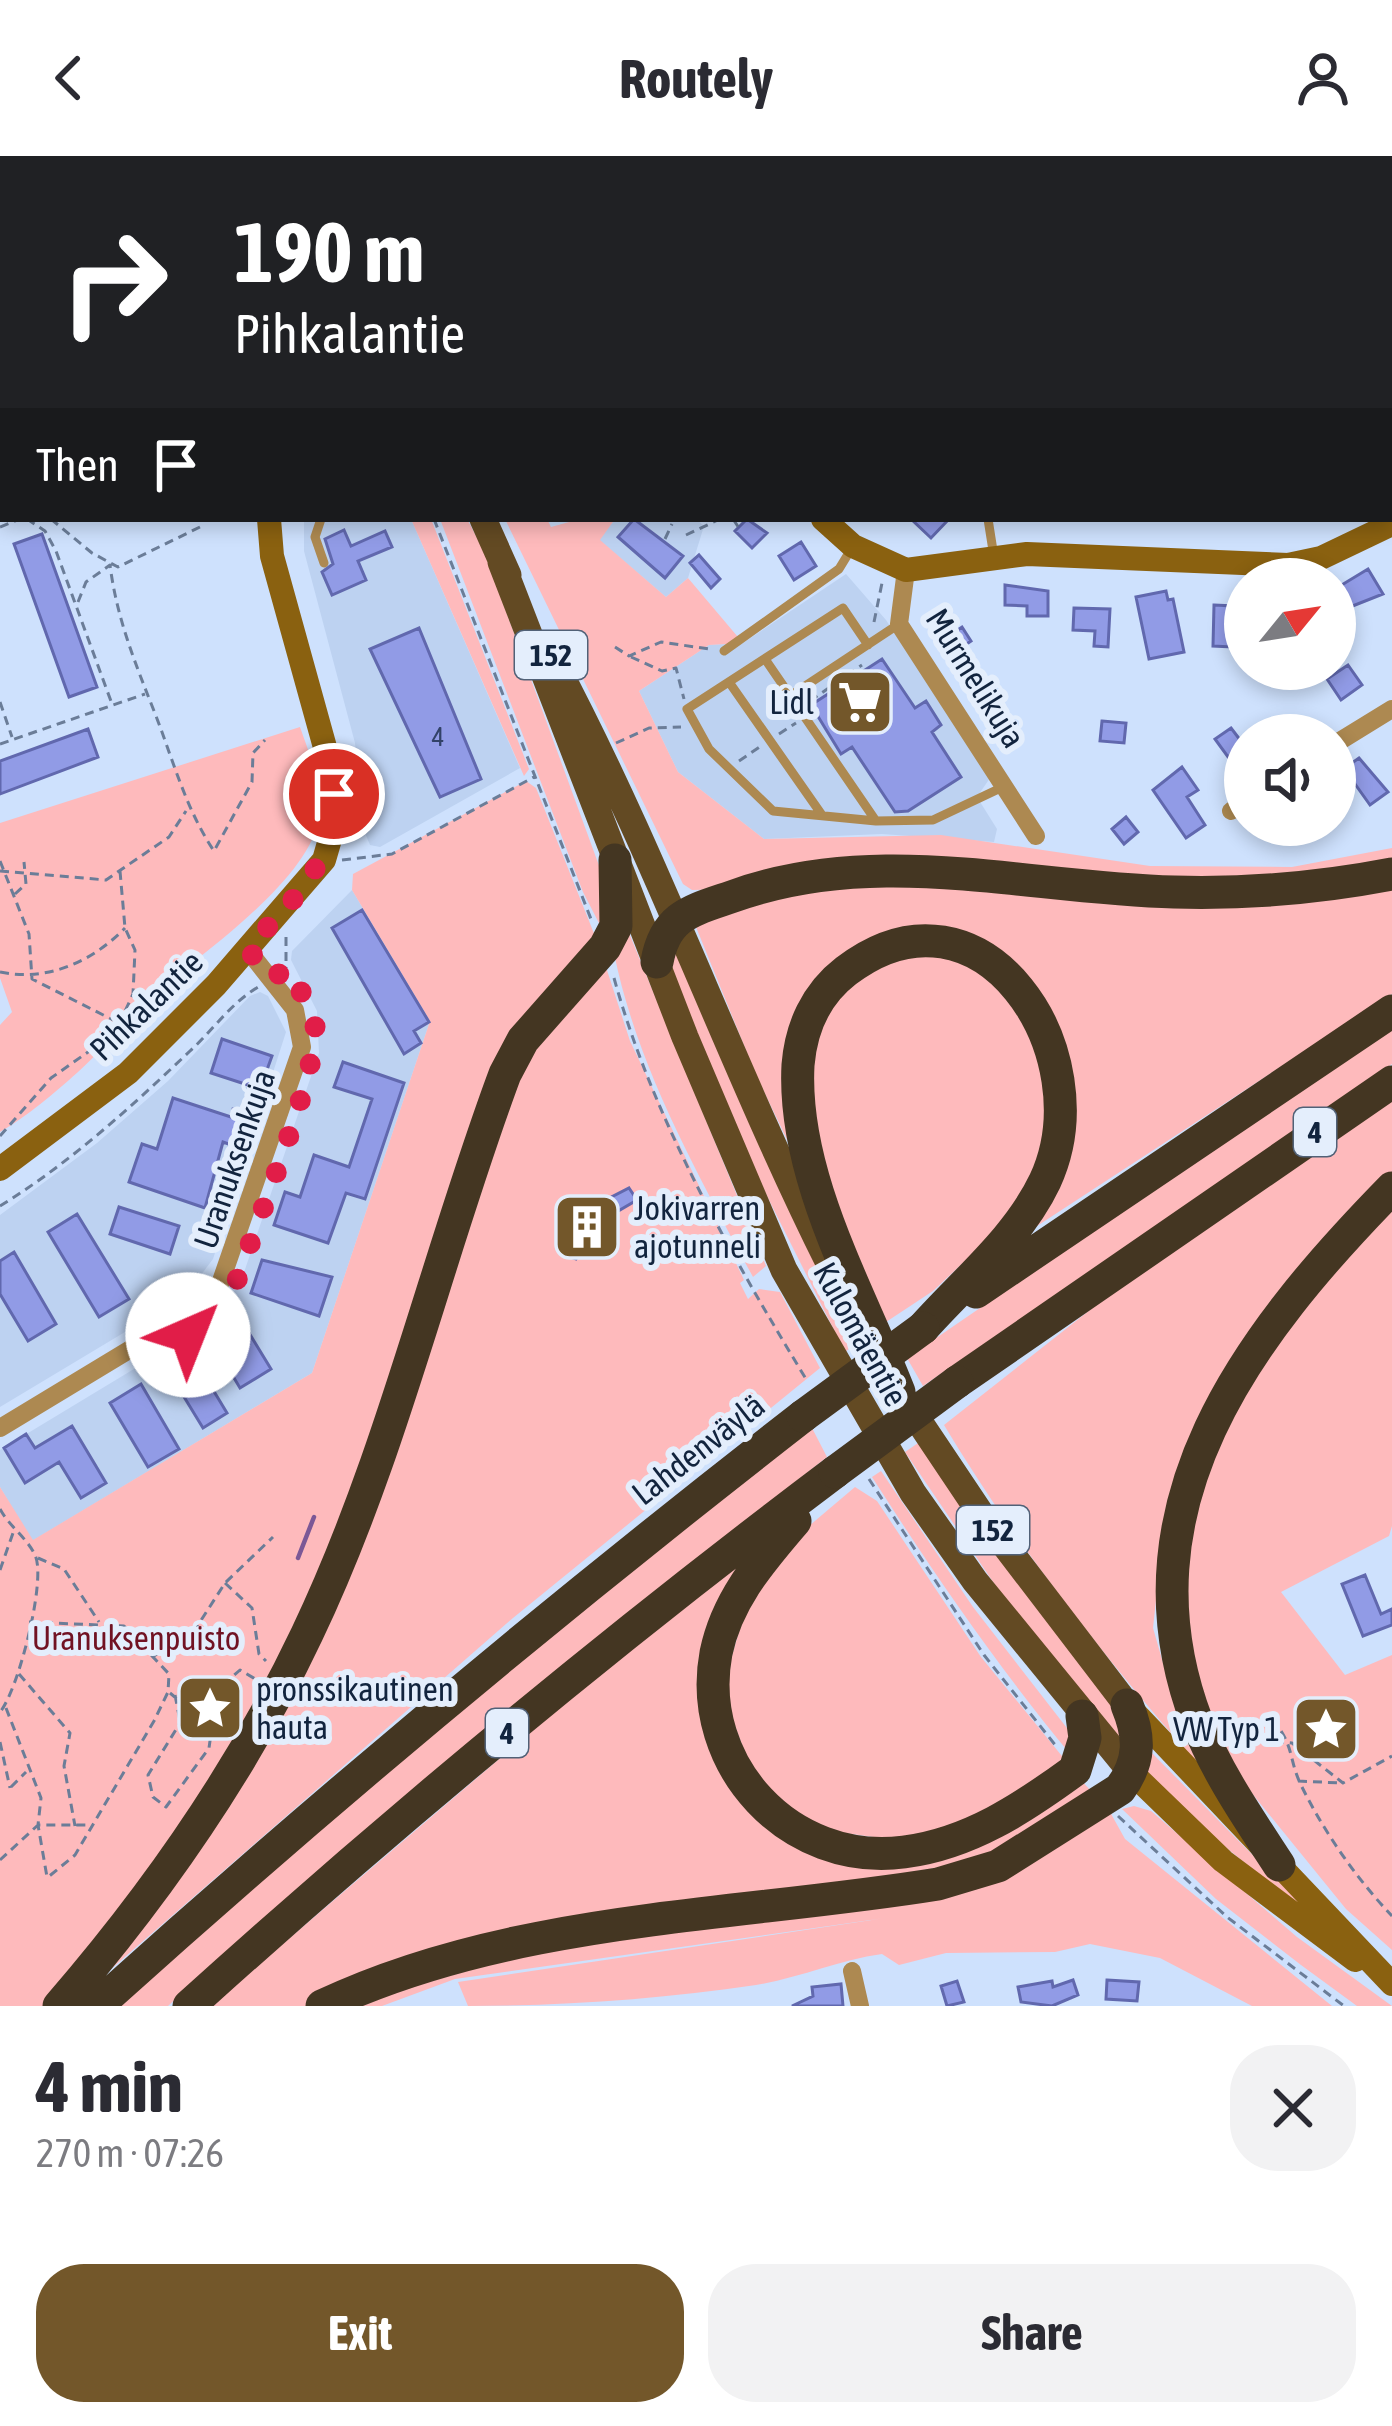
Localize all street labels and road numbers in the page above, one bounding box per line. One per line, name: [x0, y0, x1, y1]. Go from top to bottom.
street label: Murmelikuja: [918, 602, 1034, 754]
road number: 152: [515, 631, 587, 679]
street label: Pihkalantie: [82, 942, 210, 1068]
street label: Uranuksenkuja: [186, 1065, 282, 1253]
road number: 4: [1294, 1108, 1336, 1156]
street label: Kulomäentie: [806, 1256, 916, 1412]
street label: Lahdenväylä: [624, 1386, 772, 1512]
road number: 152: [957, 1506, 1029, 1554]
road number: 4: [486, 1709, 528, 1757]

